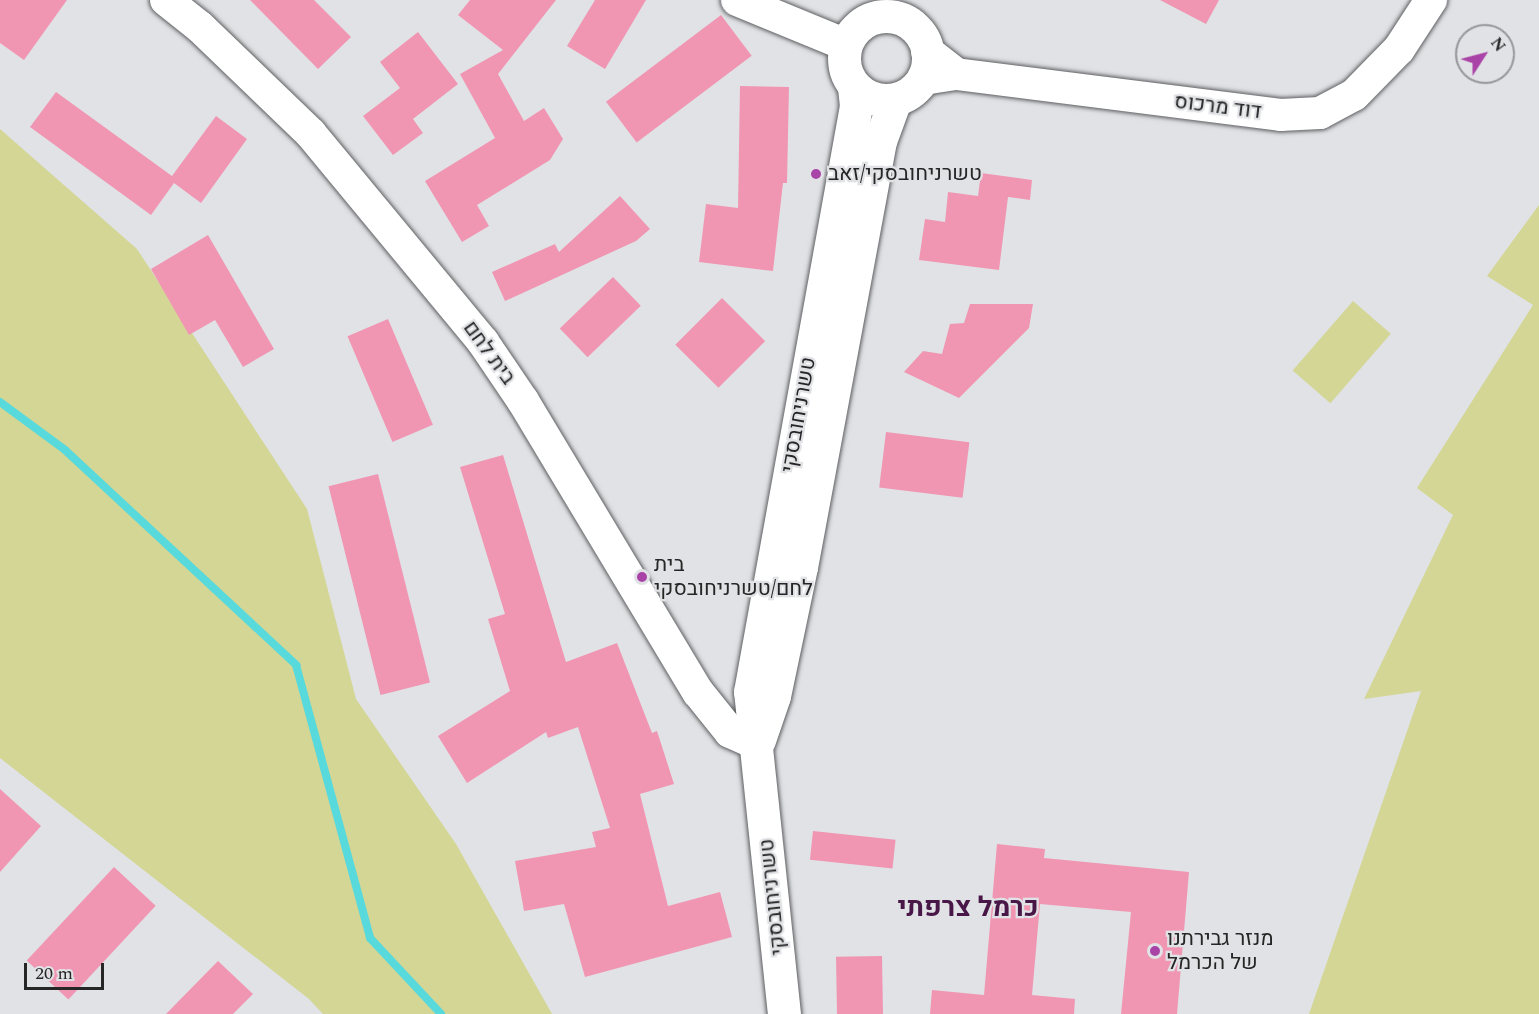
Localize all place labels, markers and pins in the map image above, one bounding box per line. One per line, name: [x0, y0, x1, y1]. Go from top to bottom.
place label: טשרניחובסקי/זאב: [828, 161, 982, 187]
marker: טשרניחובסקי/זאב: [809, 167, 823, 181]
place label: בית לחם/טשרניחובסקי: [654, 552, 813, 602]
marker: בית לחם/טשרניחובסקי: [635, 570, 649, 584]
place label: מנזר גבירתנו של הכרמל: [1167, 926, 1274, 976]
marker: מנזר גבירתנו של הכרמל: [1148, 944, 1162, 958]

